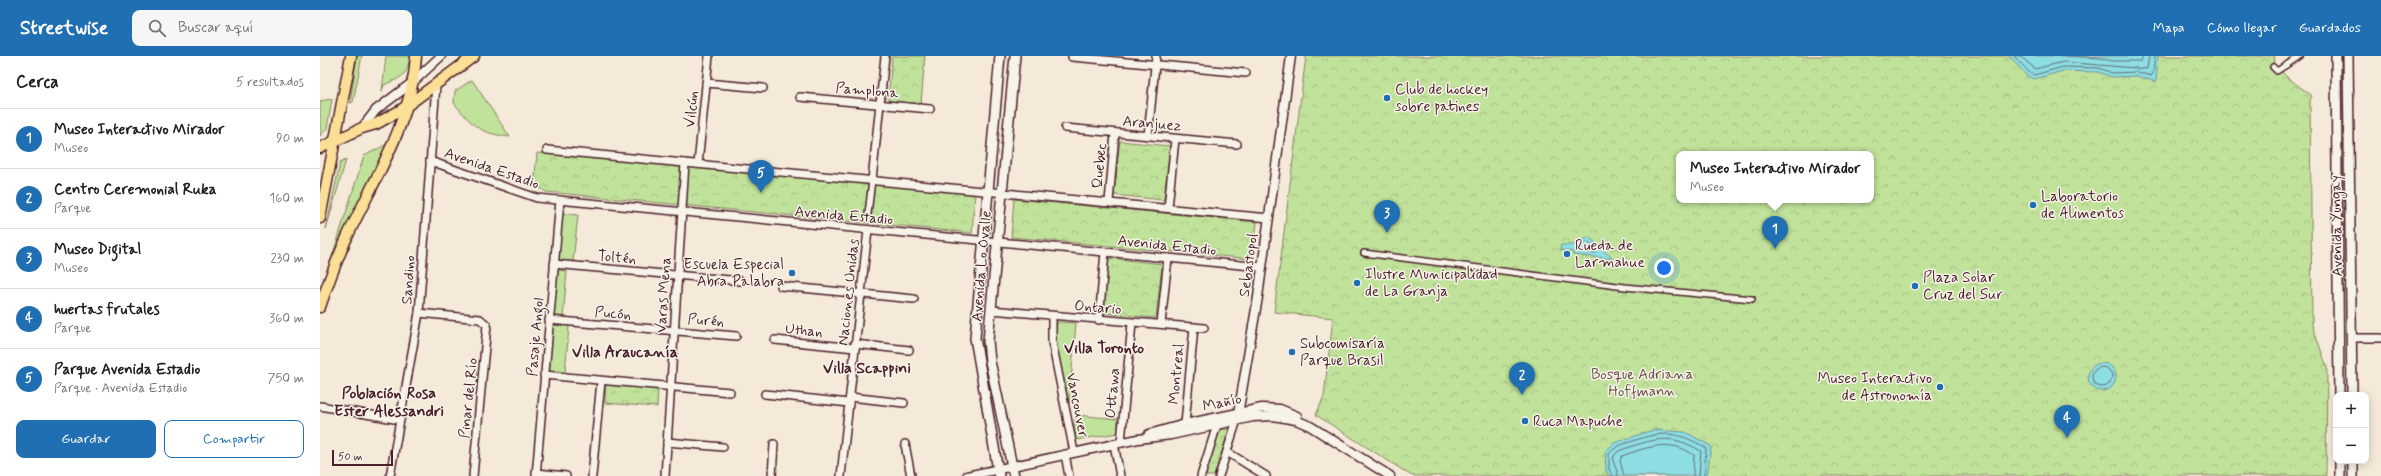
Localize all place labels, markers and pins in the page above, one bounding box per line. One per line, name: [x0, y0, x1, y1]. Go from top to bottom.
place label: Club de hockey sobre patines: [1395, 80, 1488, 117]
marker: Club de hockey sobre patines: [1382, 93, 1392, 103]
pin: 5: [748, 160, 774, 193]
place label: Laboratorio de Alimentos: [2041, 187, 2125, 224]
pin: 3: [1374, 200, 1400, 233]
marker: Laboratorio de Alimentos: [2028, 200, 2038, 210]
pin: 1: [1762, 216, 1788, 249]
place label: Rueda de Larmahue: [1575, 236, 1645, 273]
marker: Rueda de Larmahue: [1562, 249, 1572, 259]
place label: Escuela Especial Abra Palabra: [683, 255, 784, 292]
place label: Ilustre Municipalidad de La Granja: [1365, 265, 1497, 302]
marker: Escuela Especial Abra Palabra: [787, 268, 797, 278]
place label: Plaza Solar Cruz del Sur: [1923, 268, 2003, 305]
marker: Ilustre Municipalidad de La Granja: [1352, 278, 1362, 288]
marker: Plaza Solar Cruz del Sur: [1910, 281, 1920, 291]
place label: Subcomisaría Parque Brasil: [1300, 334, 1385, 371]
marker: Subcomisaría Parque Brasil: [1287, 347, 1297, 357]
pin: 2: [1509, 362, 1535, 395]
place label: Museo Interactivo de Astronomía: [1817, 369, 1932, 406]
marker: Museo Interactivo de Astronomía: [1935, 382, 1945, 392]
pin: 4: [2054, 405, 2080, 438]
place label: Ruca Mapuche: [1533, 412, 1623, 432]
marker: Ruca Mapuche: [1520, 416, 1530, 426]

